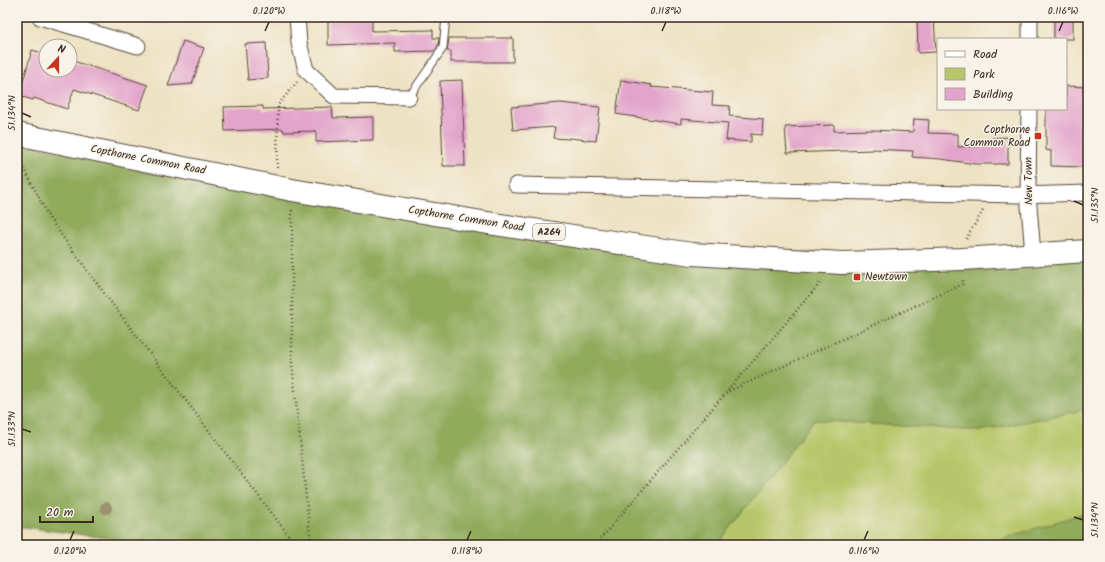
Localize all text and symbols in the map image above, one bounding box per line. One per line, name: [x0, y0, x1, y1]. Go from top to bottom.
text: 0.120°W: [253, 3, 285, 19]
text: 0.118°W: [651, 3, 682, 19]
text: 0.116°W: [1048, 3, 1078, 19]
north arrow: [38, 38, 78, 78]
legend: [937, 38, 1067, 110]
text: N: [55, 40, 68, 59]
text: Road: [973, 45, 998, 64]
text: Park: [973, 65, 995, 84]
text: Building: [973, 85, 1013, 104]
text: 51.134°N: [4, 95, 20, 131]
place label: Copthorne Common Road: [964, 121, 1031, 152]
marker: Copthorne Common Road: [1033, 131, 1043, 141]
street label: Copthorne Common Road: [89, 140, 208, 180]
street label: New Town: [1020, 157, 1038, 205]
text: 51.135°N: [1087, 187, 1103, 223]
street label: Copthorne Common Road: [407, 201, 526, 237]
road number: A264: [533, 224, 565, 240]
place label: Newtown: [865, 268, 907, 286]
marker: Newtown: [852, 272, 862, 282]
text: 51.133°N: [4, 411, 20, 447]
scale bar: [40, 498, 93, 524]
text: 51.134°N: [1087, 502, 1103, 538]
text: 20 m: [46, 503, 74, 522]
text: 0.120°W: [54, 543, 86, 559]
text: 0.118°W: [452, 543, 483, 559]
text: 0.116°W: [849, 543, 879, 559]

